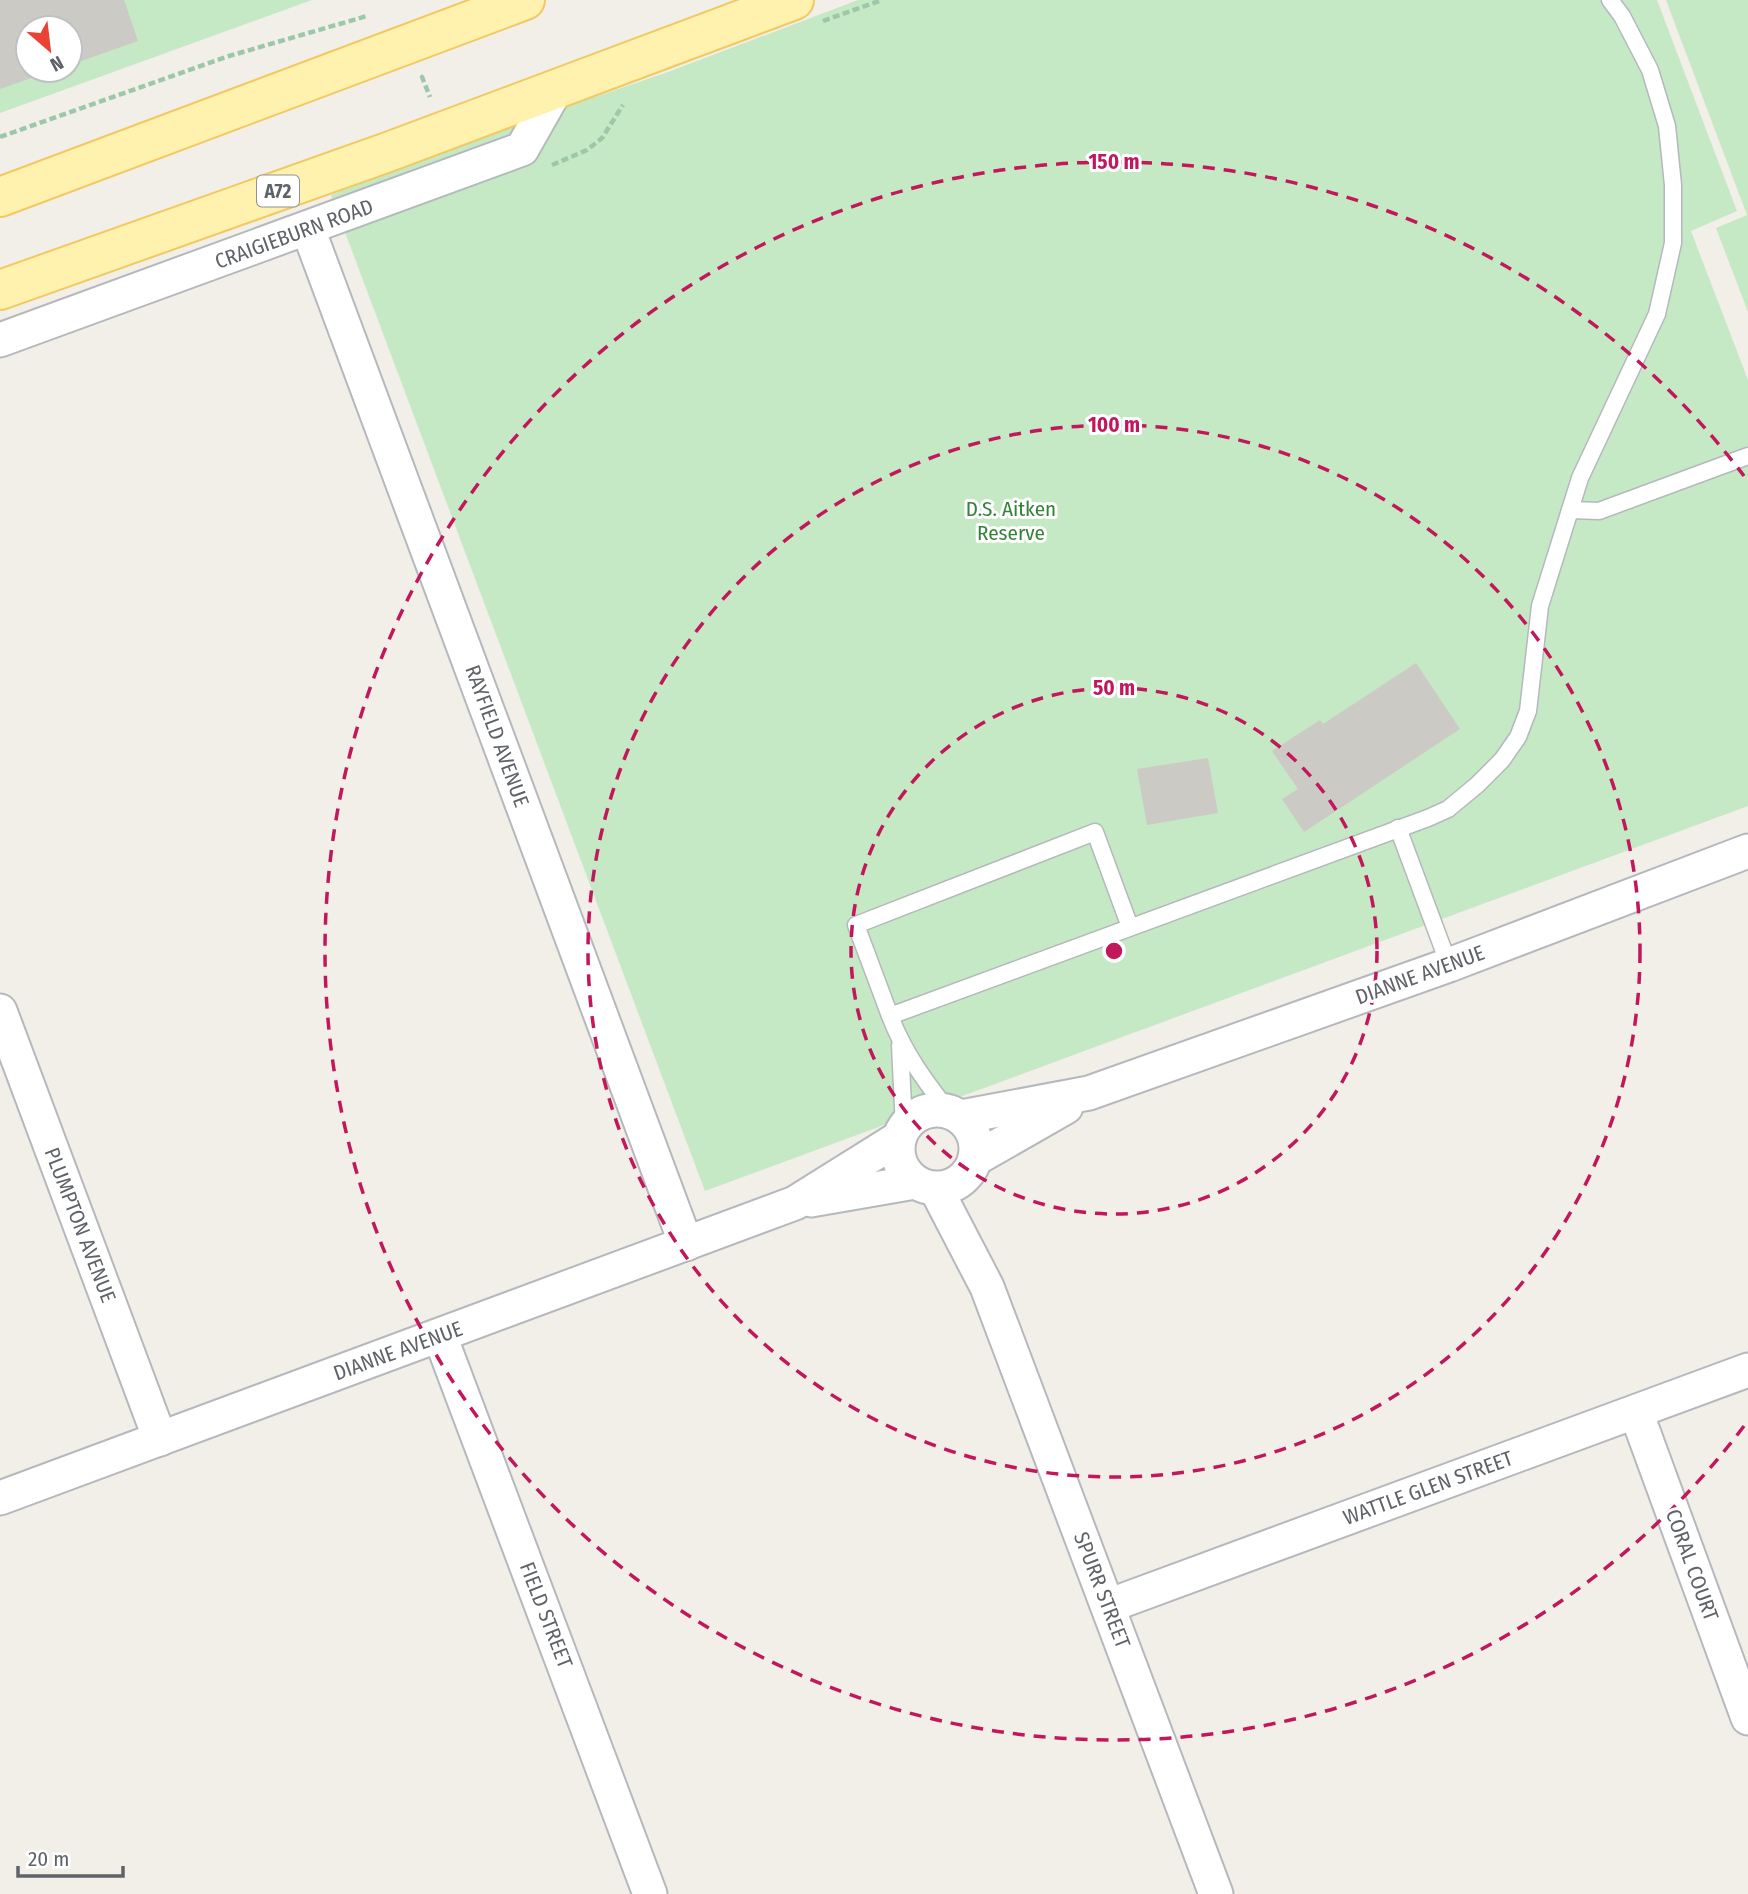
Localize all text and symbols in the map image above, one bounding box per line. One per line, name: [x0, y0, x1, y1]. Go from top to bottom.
north arrow: [14, 14, 84, 84]
text: N: [46, 51, 67, 76]
text: 150 m: [1088, 149, 1140, 175]
road number: A72: [257, 176, 299, 206]
street label: CRAIGIEBURN ROAD: [211, 193, 377, 275]
text: 100 m: [1088, 412, 1140, 438]
park label: D.S. Aitken Reserve: [966, 496, 1056, 546]
street label: RAYFIELD AVENUE: [459, 661, 535, 811]
text: 50 m: [1093, 675, 1135, 701]
centre of rings: [1102, 939, 1126, 963]
street label: DIANNE AVENUE: [1352, 940, 1488, 1010]
street label: PLUMPTON AVENUE: [39, 1144, 122, 1306]
street label: DIANNE AVENUE: [330, 1316, 466, 1386]
street label: WATTLE GLEN STREET: [1340, 1445, 1517, 1531]
street label: CORAL COURT: [1660, 1506, 1724, 1625]
street label: SPURR STREET: [1068, 1528, 1136, 1652]
street label: FIELD STREET: [514, 1558, 578, 1672]
scale bar: [18, 1834, 122, 1878]
text: 20 m: [28, 1846, 69, 1872]

